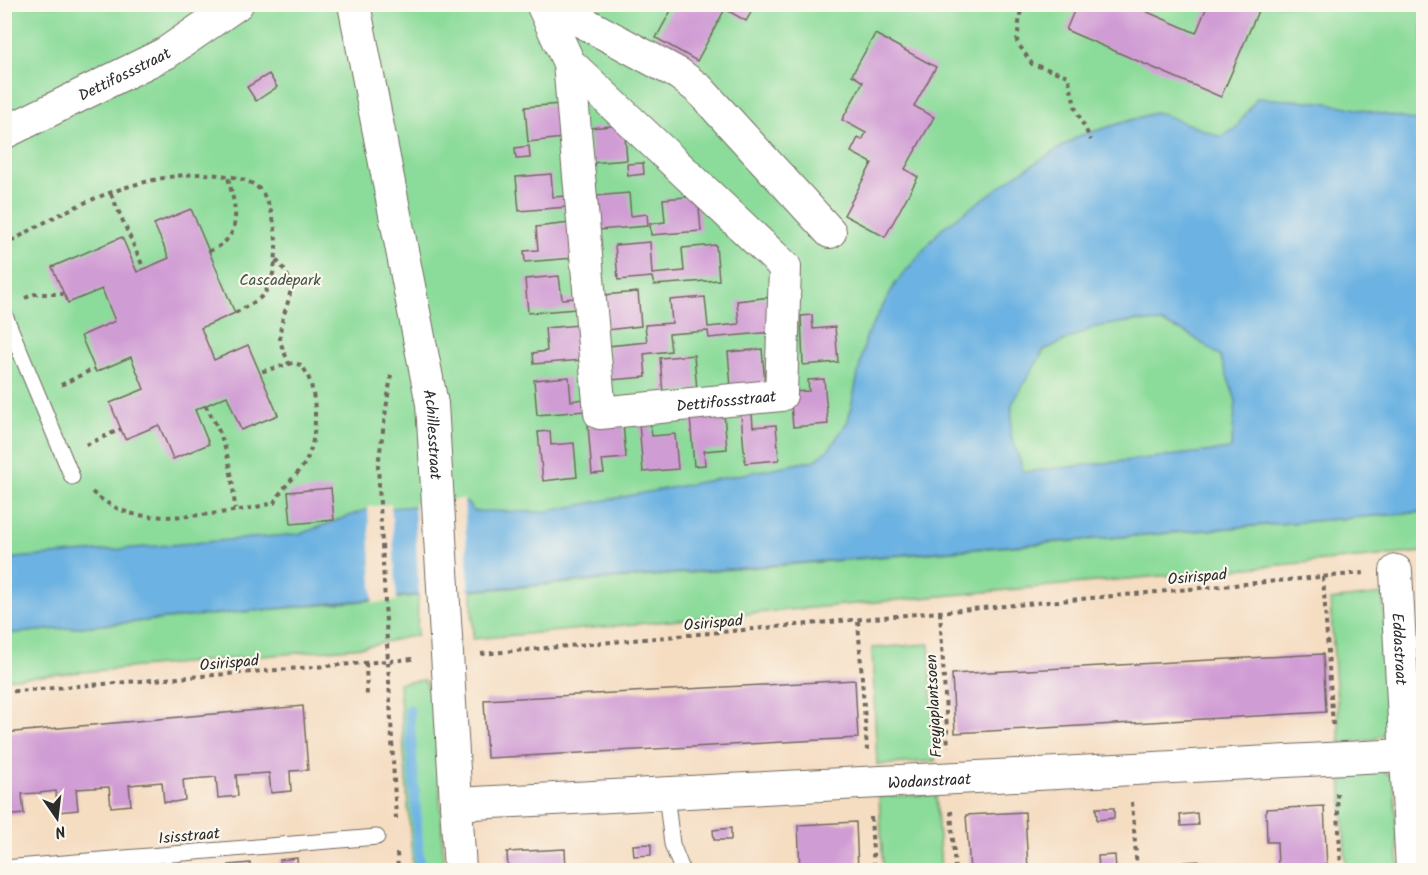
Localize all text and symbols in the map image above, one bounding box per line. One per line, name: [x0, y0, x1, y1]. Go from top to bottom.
street label: Dettifossstraat: [74, 42, 177, 108]
park label: Cascadepark: [239, 268, 321, 293]
street label: Dettifossstraat: [675, 384, 778, 419]
street label: Achillesstraat: [415, 387, 448, 481]
street label: Osirispad: [1166, 562, 1229, 593]
street label: Osirispad: [682, 608, 745, 639]
street label: Eddastraat: [1384, 612, 1413, 687]
street label: Osirispad: [198, 648, 261, 679]
street label: Freyjaplantsoen: [919, 654, 950, 758]
street label: Wodanstraat: [887, 767, 973, 796]
north arrow: [27, 788, 87, 848]
text: N: [52, 818, 68, 844]
street label: Isisstraat: [157, 821, 222, 852]

